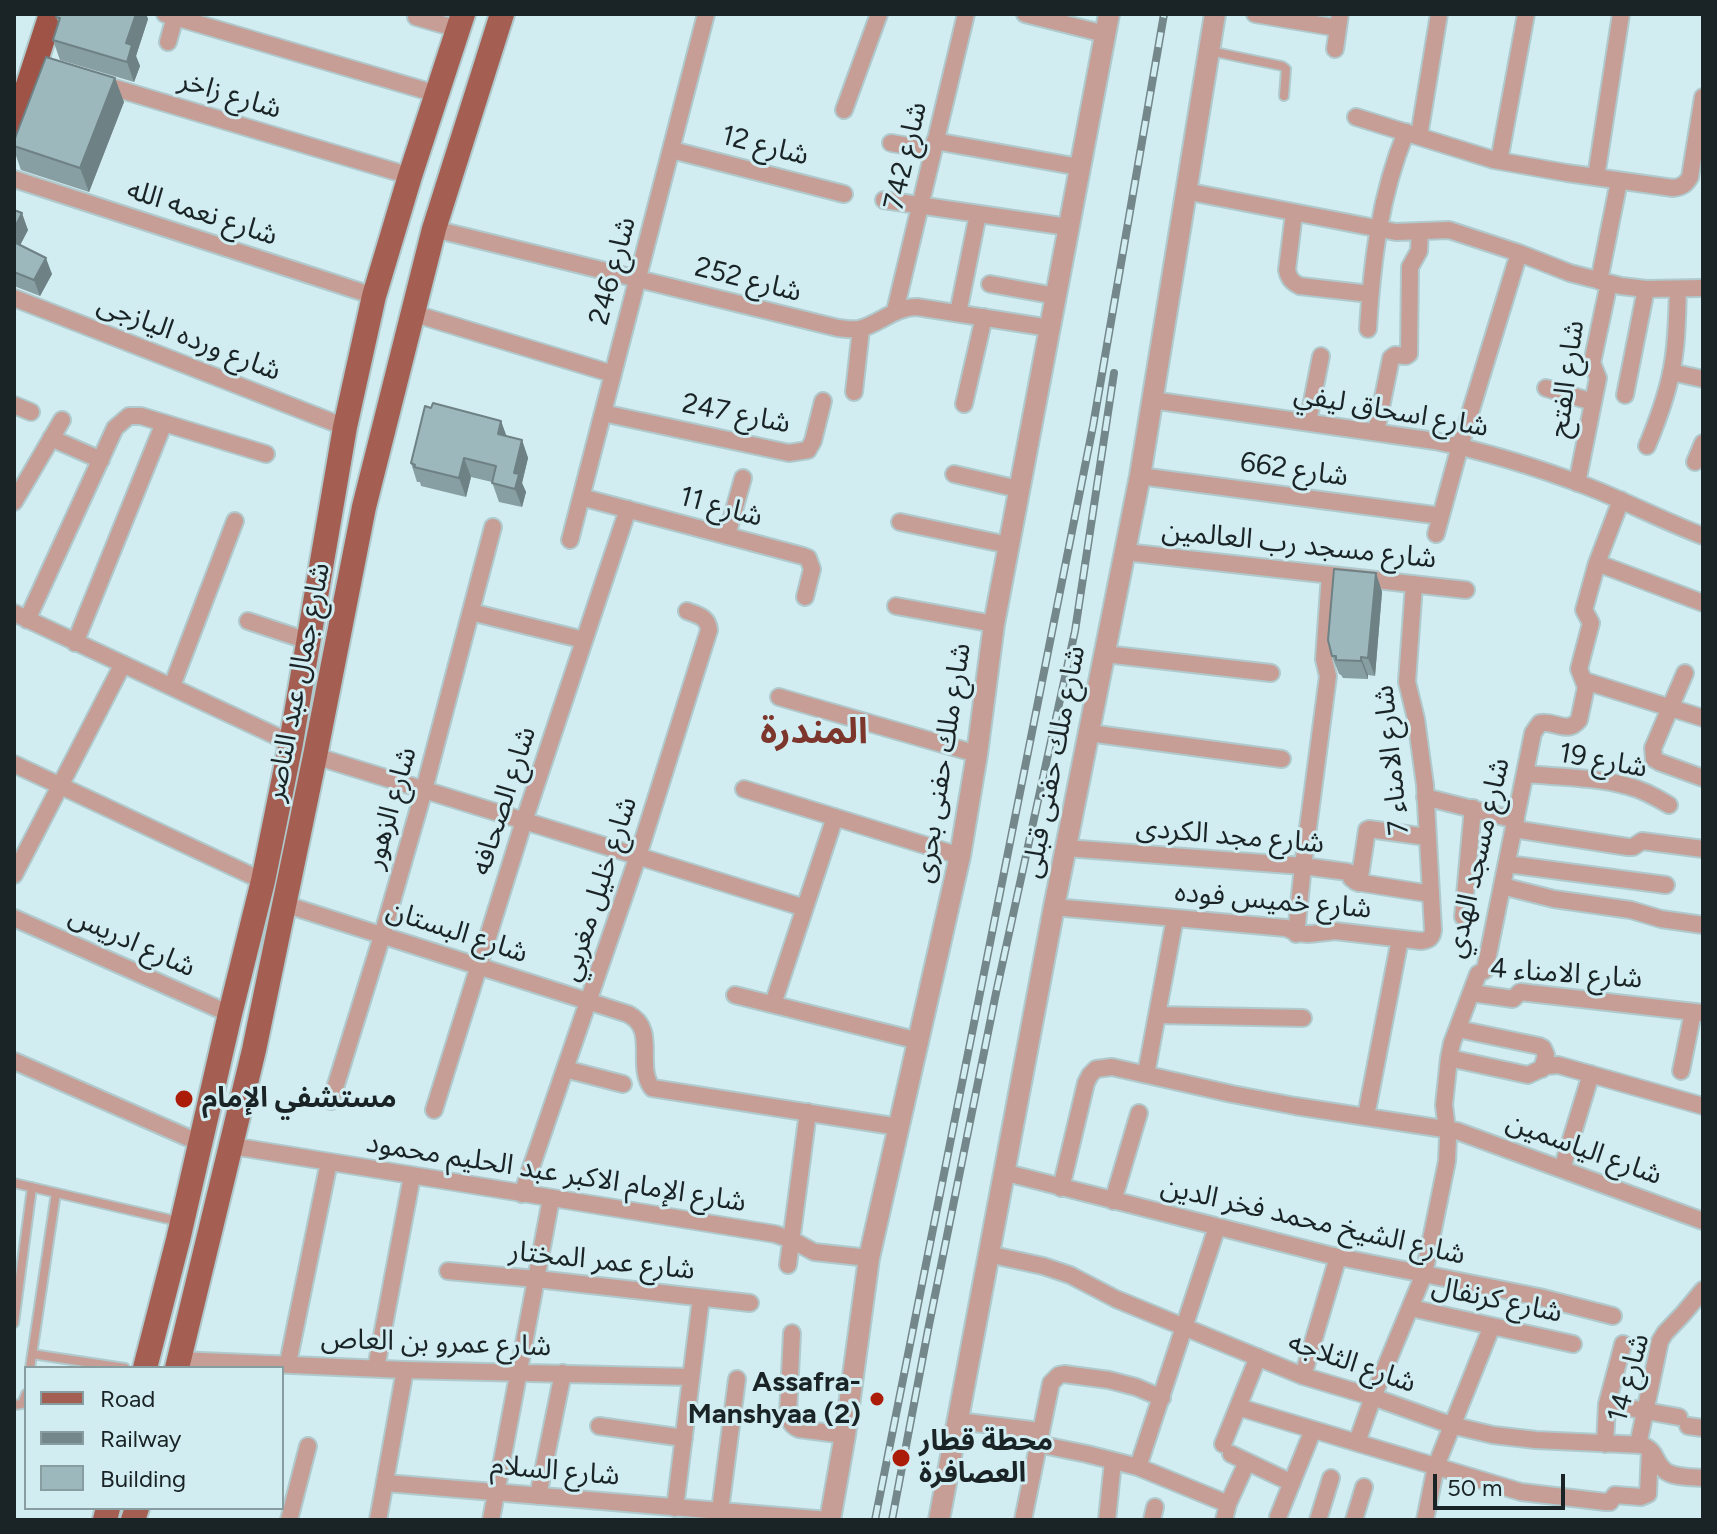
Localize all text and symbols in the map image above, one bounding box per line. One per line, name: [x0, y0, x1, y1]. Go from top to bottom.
street label: شارع زاخر: [175, 64, 285, 126]
street label: شارع 742: [877, 99, 935, 213]
street label: شارع 12: [718, 119, 812, 173]
street label: شارع نعمه الله: [122, 173, 282, 253]
street label: شارع 246: [582, 213, 644, 329]
street label: شارع 252: [691, 251, 805, 309]
street label: شارع ورده اليازجى: [92, 288, 286, 388]
street label: شارع الفتح: [1542, 318, 1592, 440]
street label: شارع اسحاق ليفي: [1291, 377, 1491, 445]
street label: شارع 247: [679, 387, 793, 441]
street label: شارع 662: [1238, 446, 1350, 494]
street label: شارع 11: [676, 480, 766, 534]
street label: شارع مسجد رب العالمين: [1160, 514, 1438, 576]
street label: شارع جمال عبد الناصر: [258, 560, 338, 804]
street label: شارع ملك حفنى بحرى: [907, 641, 979, 885]
street label: شارع ملك حفنى قبلى: [1015, 643, 1093, 881]
street label: شارع الامناء 7: [1367, 683, 1417, 837]
district label: المندرة: [760, 710, 868, 754]
street label: شارع الصحافه: [464, 723, 544, 879]
street label: شارع 19: [1556, 737, 1650, 785]
street label: شارع الزهور: [358, 743, 424, 873]
street label: شارع مسجد الهدي: [1439, 755, 1517, 961]
street label: شارع خليل مغربي: [553, 793, 645, 985]
street label: شارع مجد الكردى: [1134, 811, 1326, 861]
street label: شارع خميس فوده: [1173, 876, 1373, 926]
street label: شارع البستان: [382, 893, 532, 971]
street label: شارع ادريس: [64, 899, 200, 985]
street label: شارع الامناء 4: [1489, 952, 1643, 996]
place label: مستشفي الإمام: [202, 1082, 397, 1116]
marker: مستشفي الإمام: [173, 1088, 195, 1110]
street label: شارع الياسمين: [1502, 1105, 1666, 1193]
street label: شارع الإمام الاكبر عبد الحليم محمود: [364, 1126, 748, 1220]
street label: شارع الشيخ محمد فخر الدين: [1158, 1170, 1468, 1272]
street label: شارع عمر المختار: [507, 1235, 697, 1287]
street label: شارع كرنفال: [1429, 1270, 1565, 1330]
street label: شارع عمرو بن العاص: [320, 1322, 552, 1364]
street label: شارع الثلاجه: [1284, 1326, 1420, 1400]
street label: شارع 14: [1601, 1330, 1657, 1426]
legend: [24, 1366, 284, 1510]
place label: Assafra- Manshyaa (2): [688, 1366, 861, 1432]
text: Road: [100, 1384, 155, 1413]
marker: Assafra- Manshyaa (2): [868, 1390, 886, 1408]
text: Railway: [100, 1424, 181, 1453]
place label: محطة قطار العصافرة: [919, 1425, 1053, 1491]
marker: محطة قطار العصافرة: [890, 1447, 912, 1469]
street label: شارع السلام: [489, 1449, 621, 1493]
scale bar: [1437, 1458, 1569, 1508]
text: Building: [100, 1464, 186, 1493]
text: 50 m: [1447, 1473, 1503, 1502]

